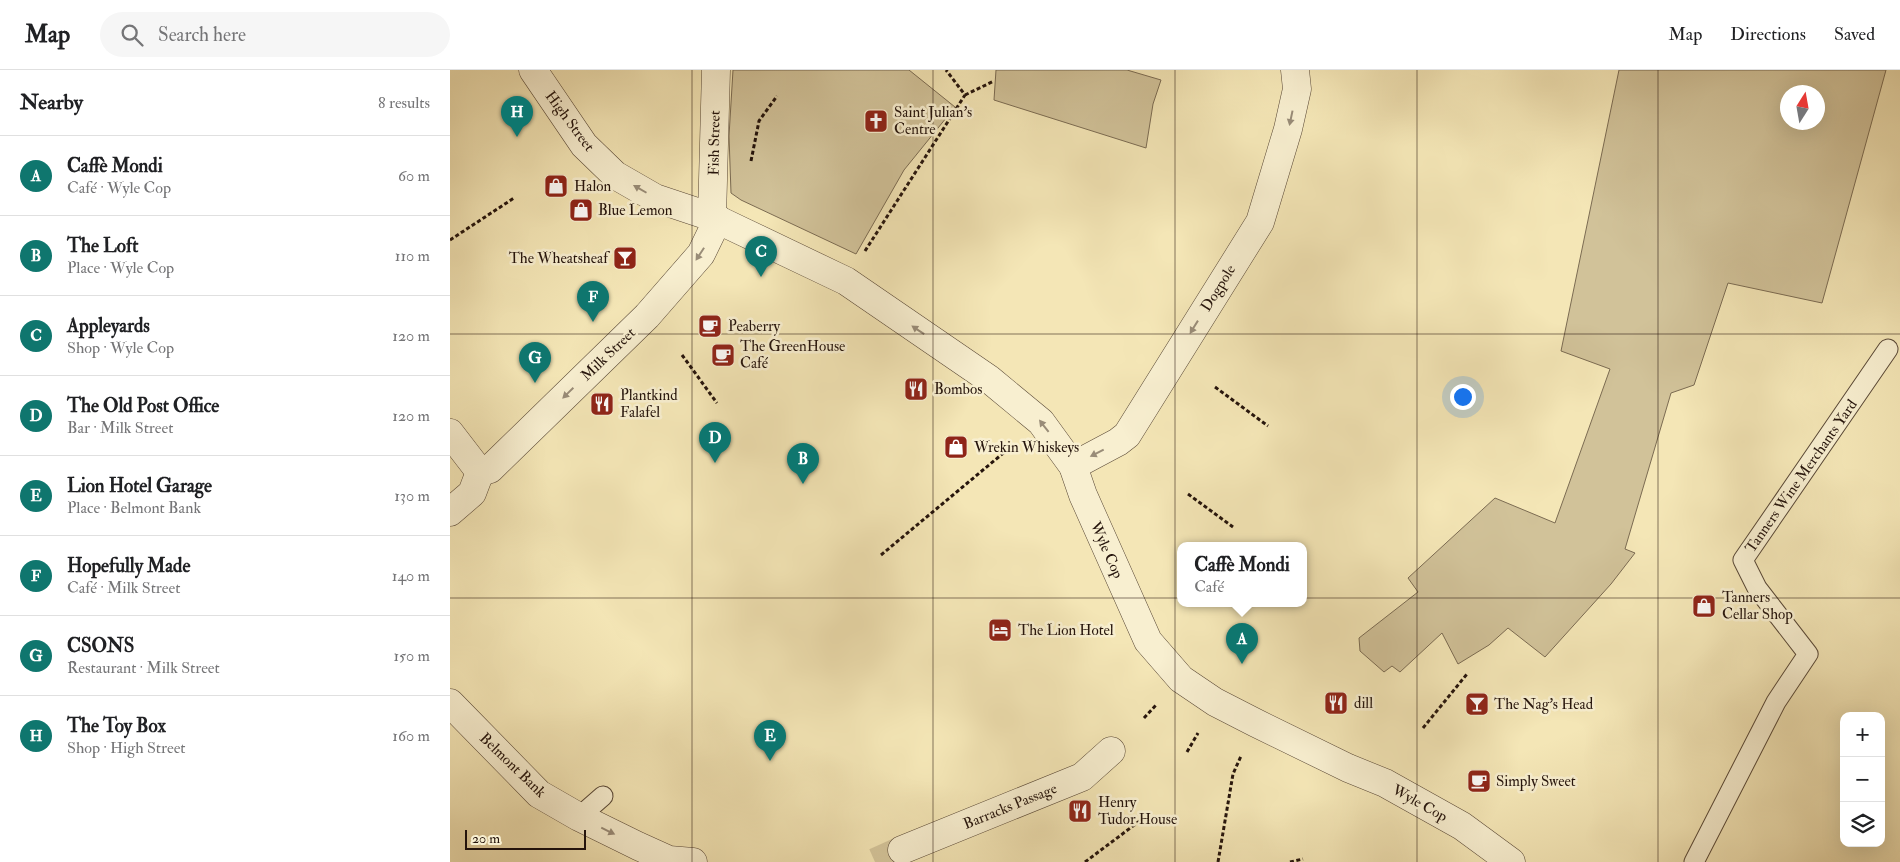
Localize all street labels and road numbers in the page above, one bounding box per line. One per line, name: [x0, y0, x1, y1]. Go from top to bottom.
street label: High Street: [541, 87, 599, 155]
street label: Fish Street: [704, 110, 725, 176]
street label: Dogpole: [1197, 261, 1241, 316]
street label: Milk Street: [577, 324, 640, 385]
street label: Tanners Wine Merchants Yard: [1741, 396, 1862, 557]
street label: Wyle Cop: [1084, 518, 1128, 582]
street label: Belmont Bank: [475, 729, 550, 802]
street label: Barracks Passage: [961, 779, 1060, 834]
street label: Wyle Cop: [1387, 780, 1451, 827]

